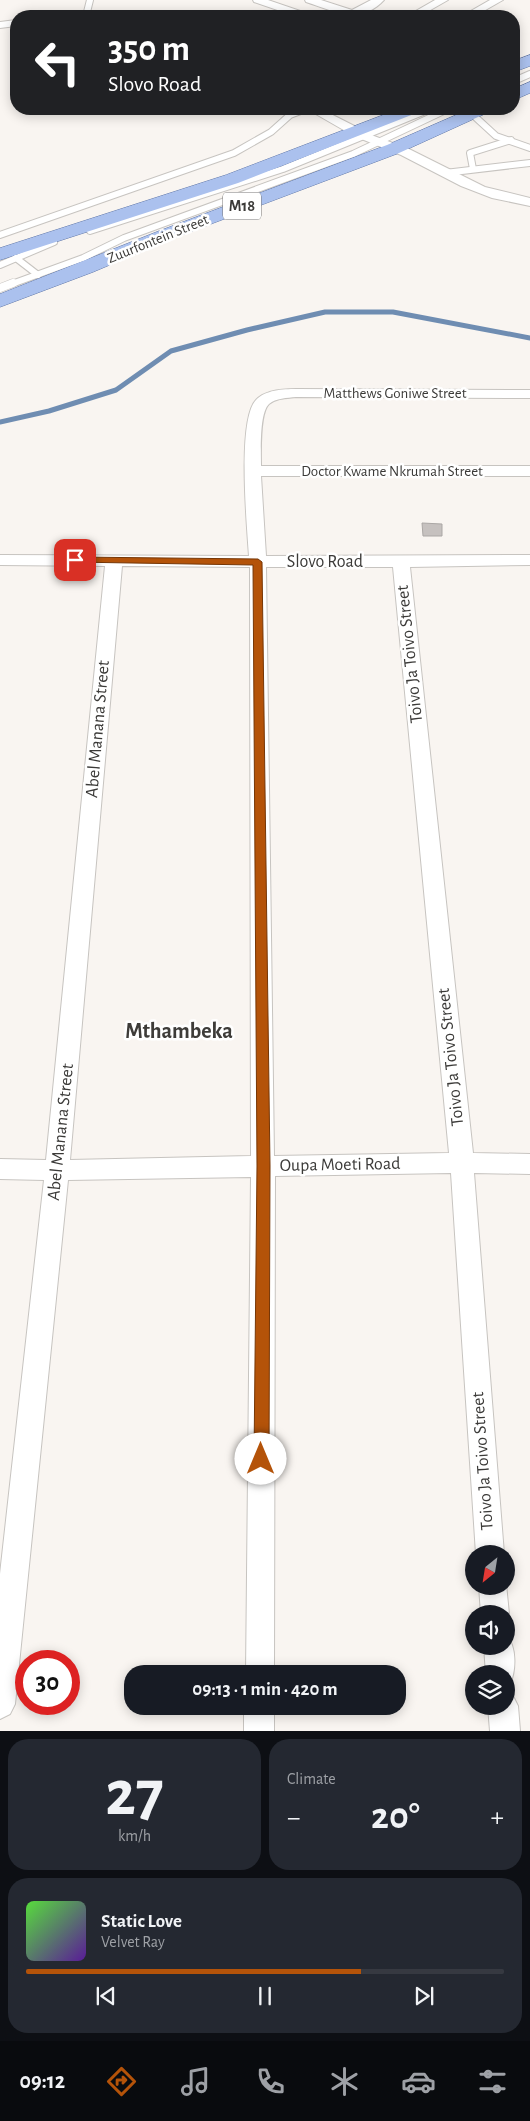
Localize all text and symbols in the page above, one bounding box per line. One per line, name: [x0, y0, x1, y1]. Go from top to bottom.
icon: left: [25, 30, 90, 95]
text: 350 m: [108, 32, 190, 67]
text: Slovo Road: [108, 73, 201, 95]
road number: M18: [223, 192, 261, 220]
street label: Zuurfontein Street: [105, 212, 211, 266]
street label: Matthews Goniwe Street: [324, 386, 467, 401]
street label: Doctor Kwame Nkrumah Street: [301, 464, 483, 479]
pin: [54, 539, 96, 581]
icon: arrive: [61, 546, 89, 574]
street label: Slovo Road: [287, 553, 363, 571]
street label: Toivo Ja Toivo Street: [394, 584, 426, 724]
street label: Abel Manana Street: [83, 659, 113, 798]
street label: Toivo Ja Toivo Street: [435, 987, 467, 1127]
district label: Mthambeka: [125, 1020, 233, 1042]
street label: Abel Manana Street: [45, 1062, 77, 1202]
street label: Oupa Moeti Road: [279, 1155, 401, 1175]
street label: Toivo Ja Toivo Street: [469, 1391, 497, 1531]
position arrow: [234, 1432, 286, 1484]
north arrow: [465, 1545, 515, 1595]
map controls: [465, 1545, 515, 1715]
button: sound: [465, 1605, 515, 1655]
speed limit sign: 30: [15, 1650, 80, 1715]
button: layers: [465, 1665, 515, 1715]
text: 09:13 · 1 min · 420 m: [192, 1680, 338, 1699]
text: 27: [105, 1762, 164, 1827]
text: Climate: [287, 1771, 336, 1787]
text: 20°: [371, 1798, 420, 1836]
text: −: [287, 1804, 300, 1832]
text: +: [491, 1804, 504, 1832]
text: km/h: [118, 1828, 151, 1844]
text: Static Love: [101, 1912, 182, 1931]
text: Velvet Ray: [101, 1934, 165, 1950]
icon: previous: [92, 1982, 120, 2010]
icon: pause: [251, 1982, 279, 2010]
icon: next: [410, 1982, 438, 2010]
icon: directions: [104, 2064, 139, 2099]
icon: music: [178, 2064, 213, 2099]
icon: phone: [253, 2064, 288, 2099]
icon: climate: [327, 2064, 362, 2099]
icon: car: [401, 2064, 436, 2099]
icon: filters: [475, 2064, 510, 2099]
text: 09:12: [20, 2070, 65, 2092]

